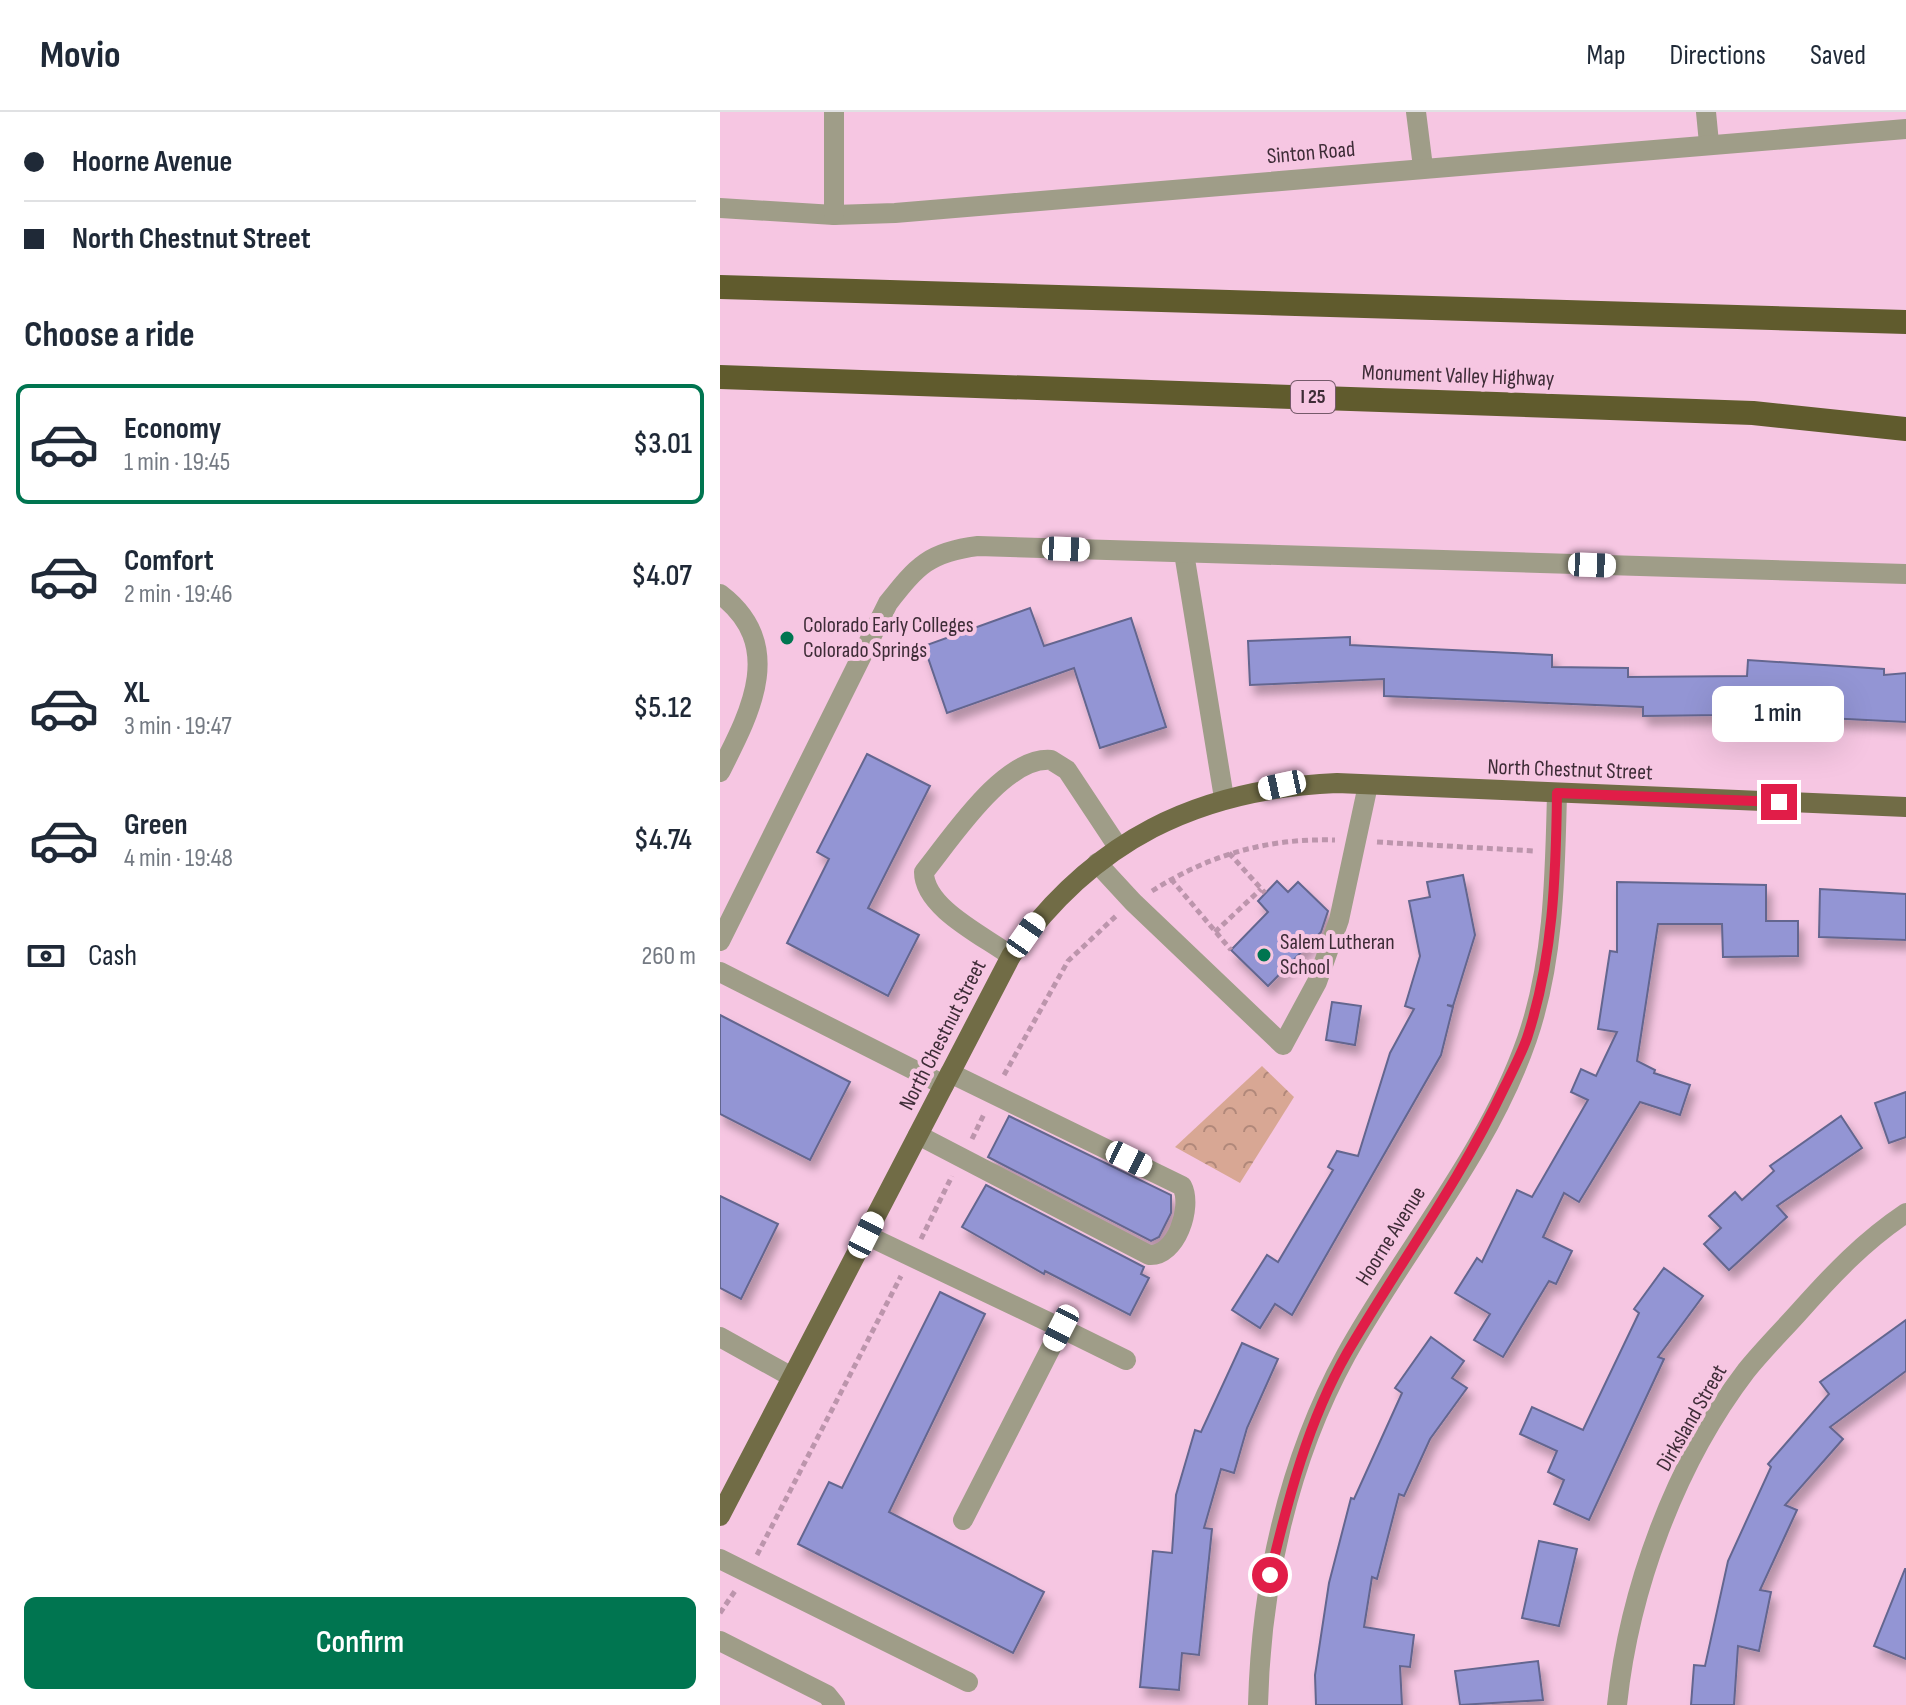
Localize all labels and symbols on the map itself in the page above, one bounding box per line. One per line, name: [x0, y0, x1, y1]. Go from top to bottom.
street label: Sinton Road: [1266, 136, 1356, 170]
street label: Monument Valley Highway: [1361, 359, 1555, 393]
road number: I 25: [1291, 381, 1335, 413]
car: [1042, 536, 1090, 562]
car: [1568, 552, 1616, 578]
place label: Colorado Early Colleges Colorado Springs: [803, 612, 974, 664]
marker: Colorado Early Colleges Colorado Springs: [778, 629, 796, 647]
callout: 1 min: [1713, 686, 1845, 742]
street label: North Chestnut Street: [1487, 754, 1653, 786]
car: [1256, 768, 1308, 802]
route end: [1761, 784, 1797, 820]
car: [1002, 908, 1050, 962]
place label: Salem Lutheran School: [1280, 929, 1395, 981]
marker: Salem Lutheran School: [1255, 946, 1273, 964]
street label: North Chestnut Street: [893, 955, 993, 1115]
car: [1102, 1138, 1156, 1180]
street label: Hoorne Avenue: [1350, 1182, 1432, 1290]
car: [844, 1208, 888, 1262]
car: [1039, 1301, 1083, 1355]
street label: Dirksland Street: [1651, 1360, 1733, 1476]
route start: [1252, 1557, 1288, 1593]

